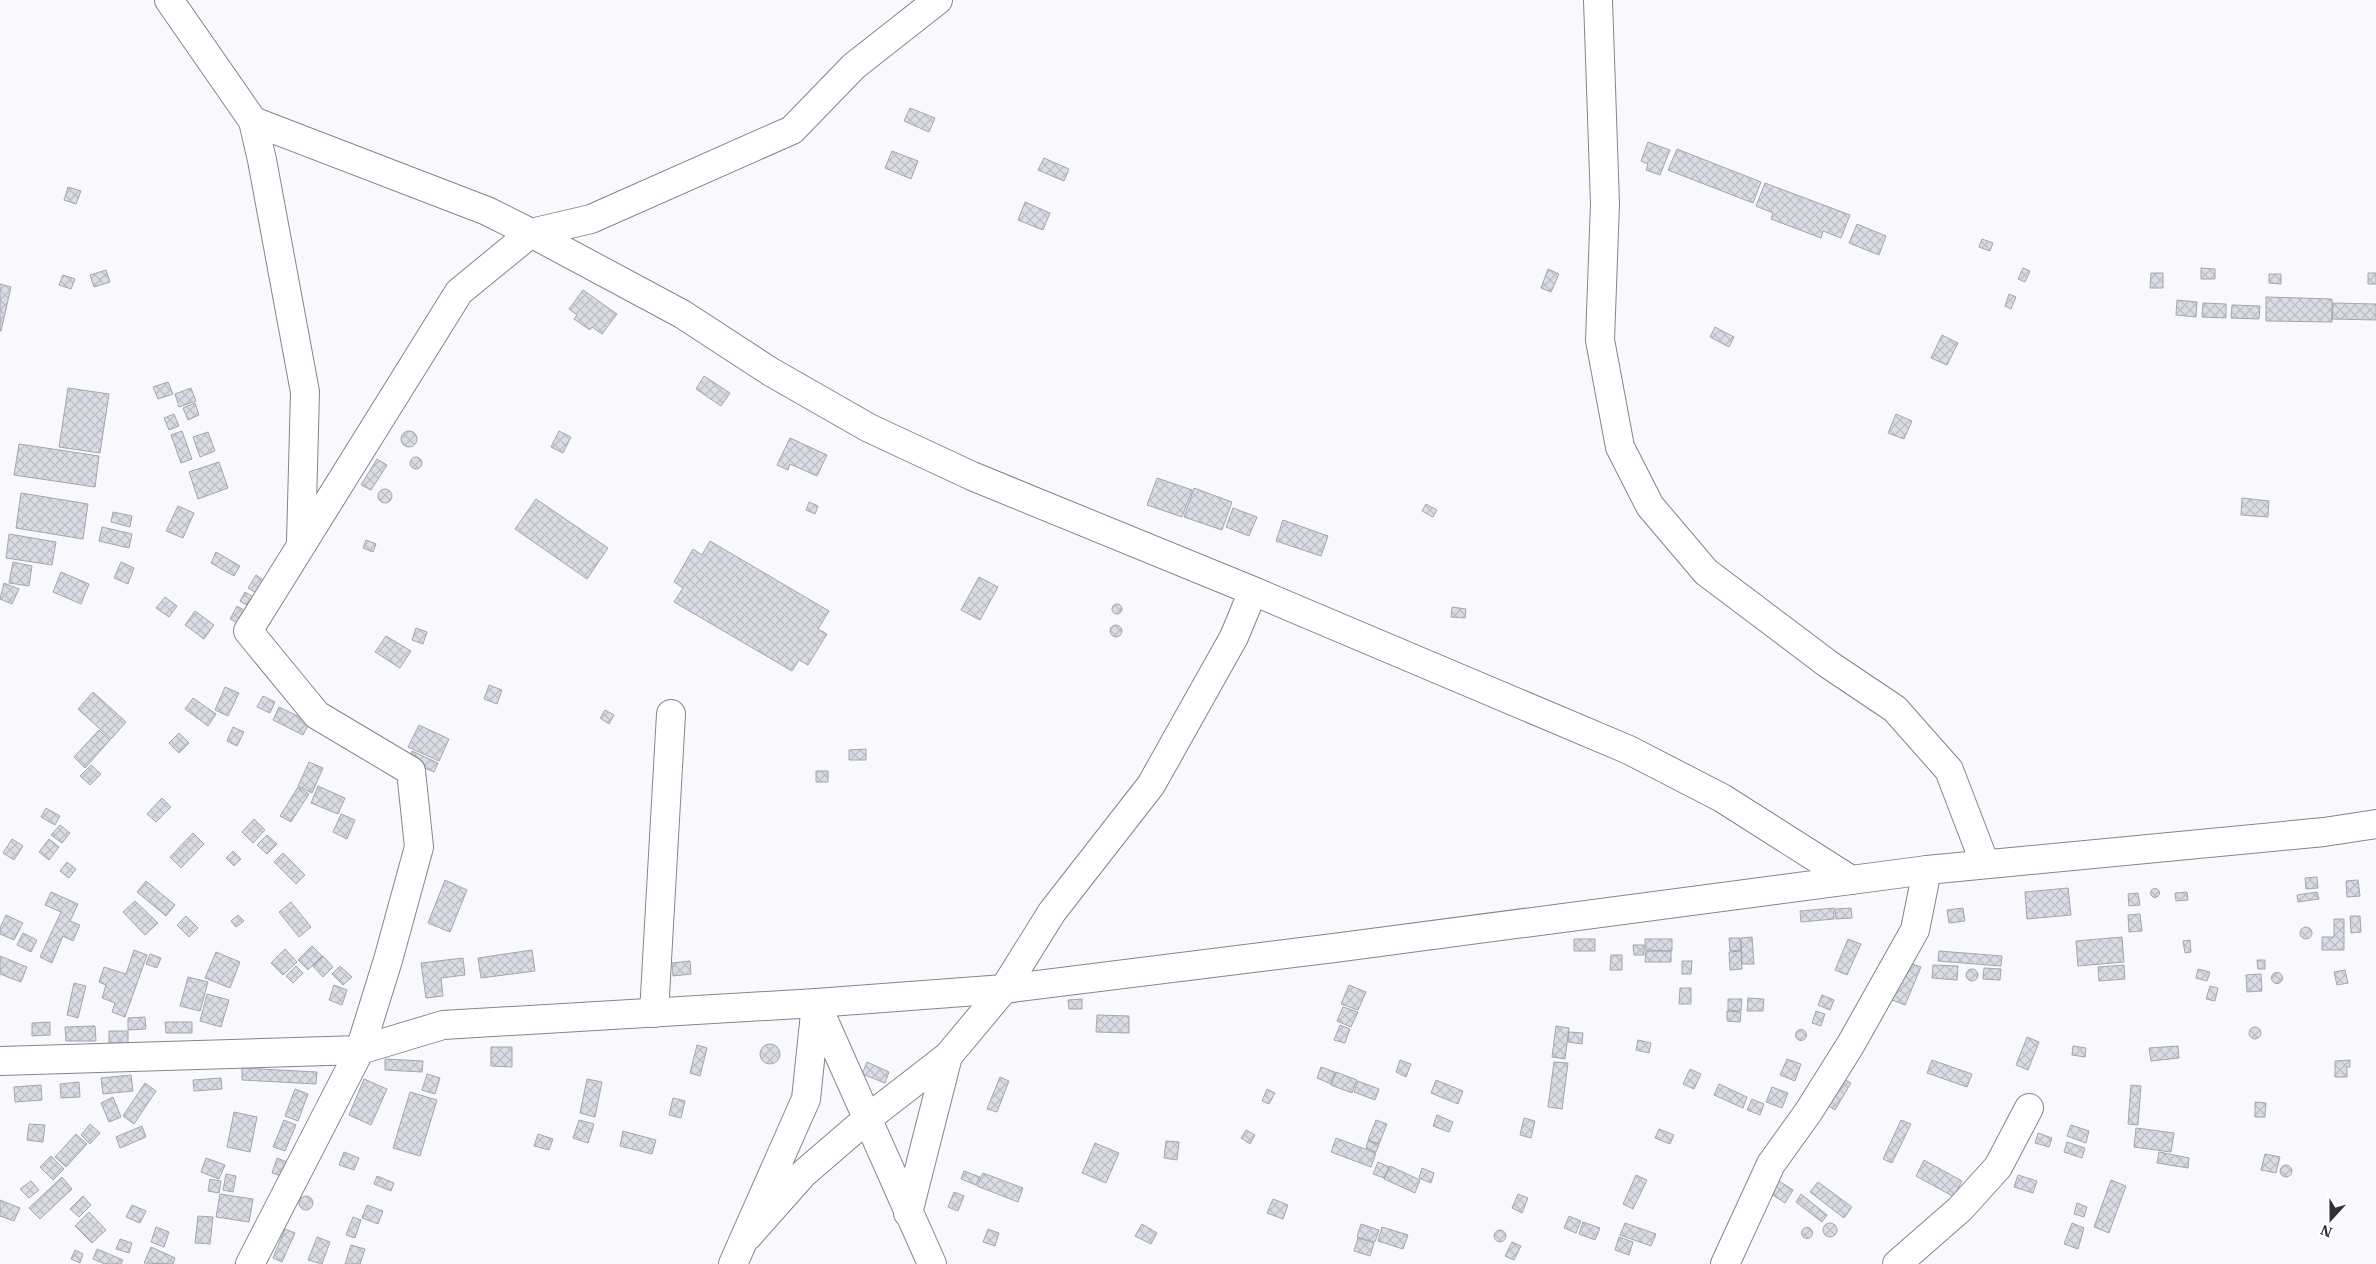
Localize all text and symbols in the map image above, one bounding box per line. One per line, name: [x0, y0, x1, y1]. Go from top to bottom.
north arrow: [2306, 1194, 2356, 1244]
text: N: [2318, 1221, 2335, 1242]

